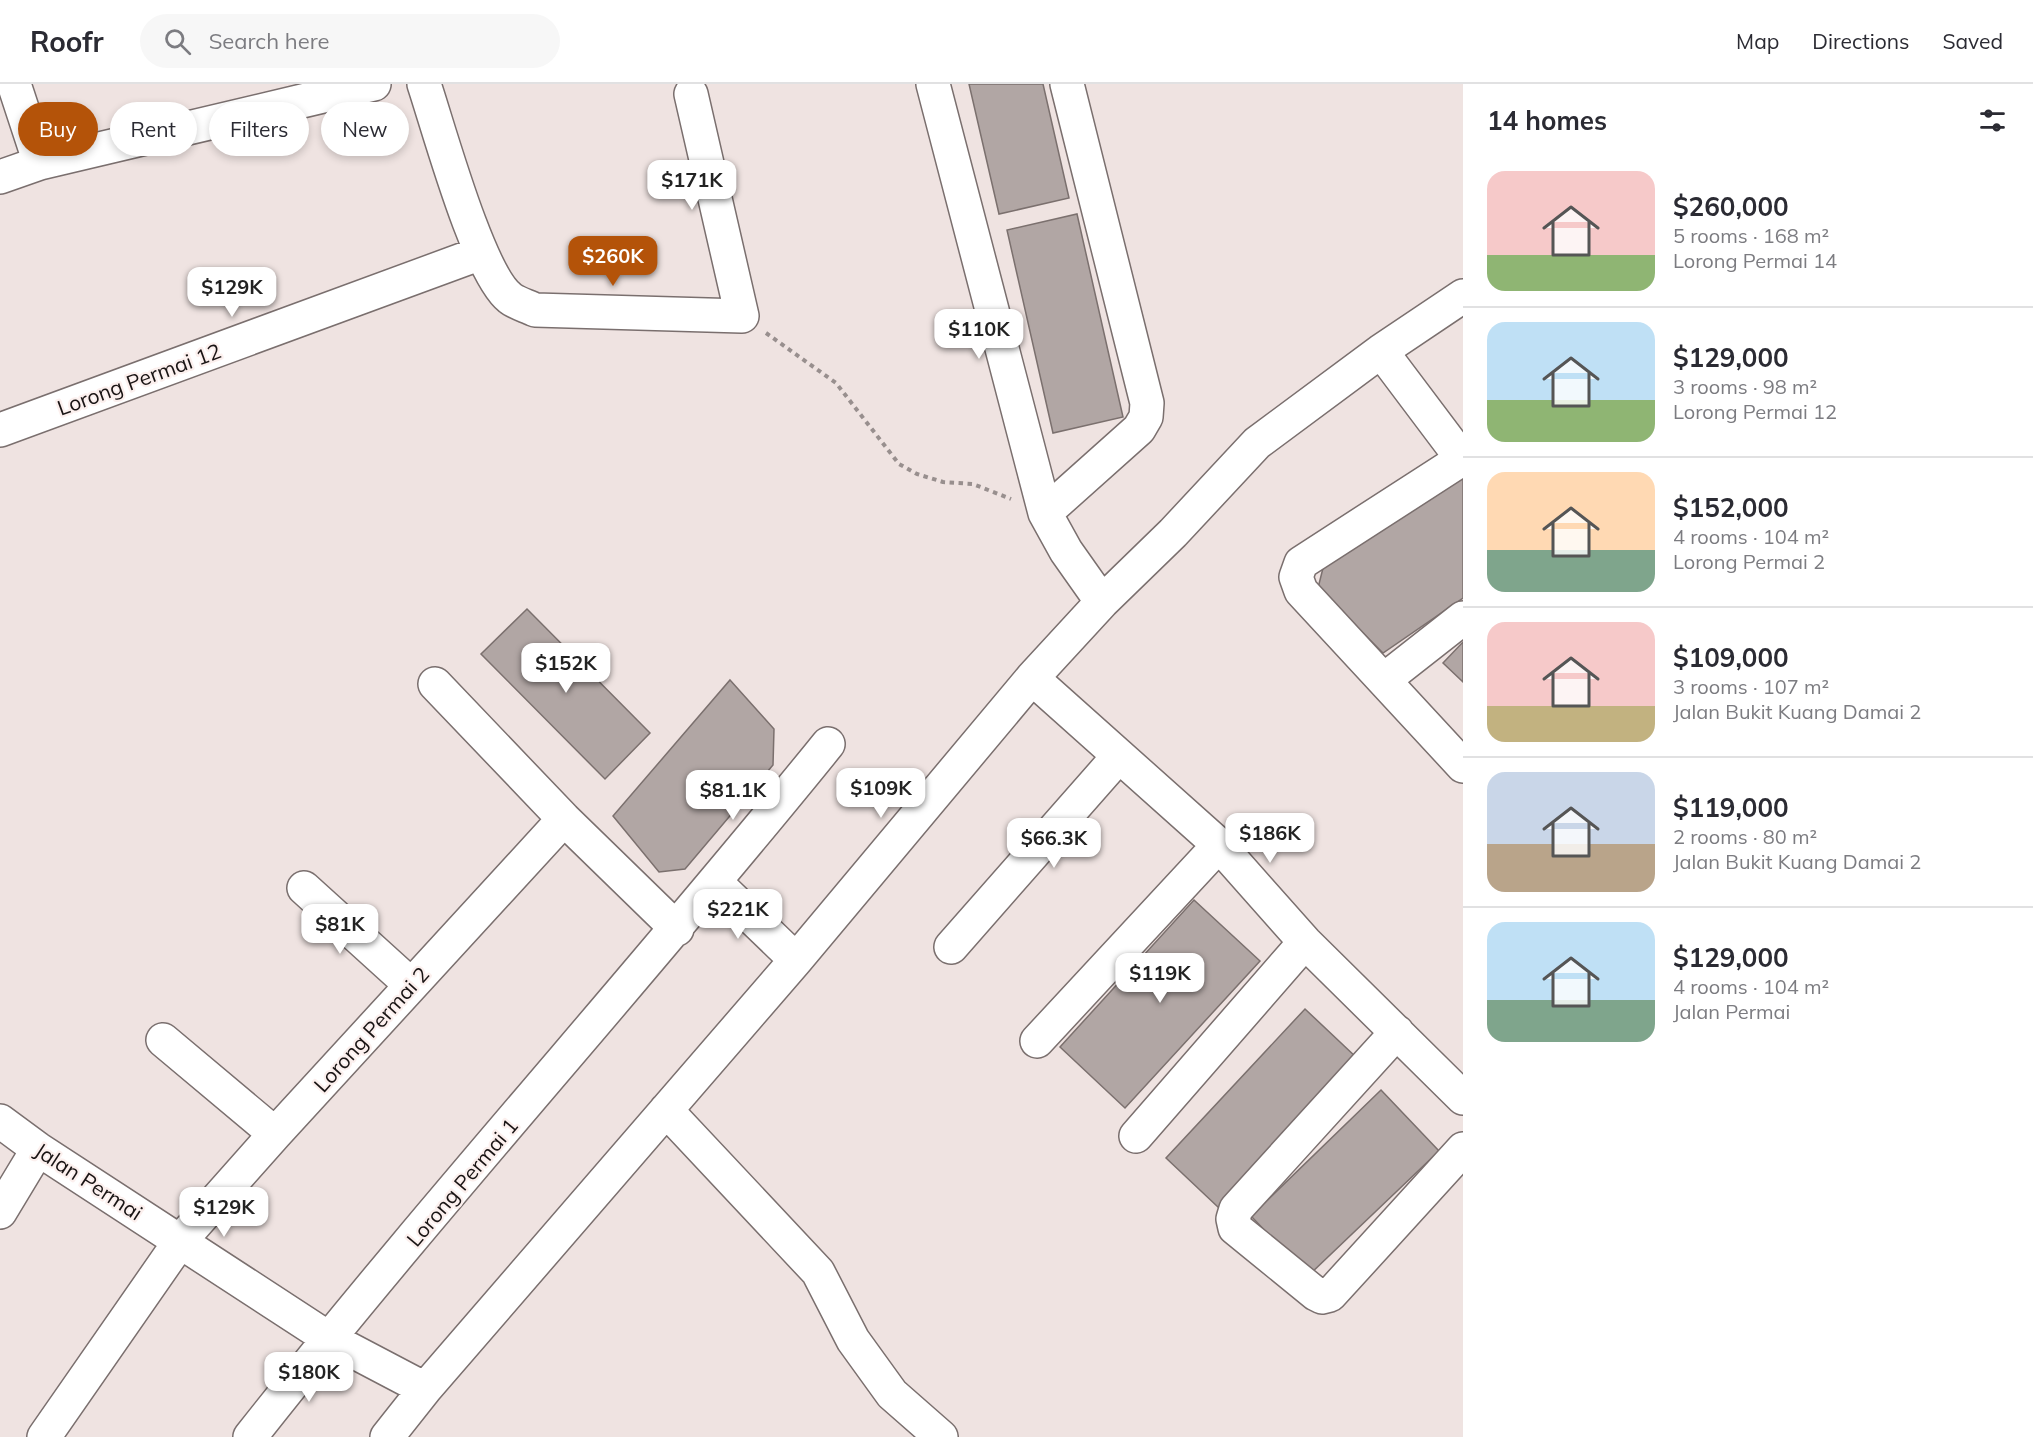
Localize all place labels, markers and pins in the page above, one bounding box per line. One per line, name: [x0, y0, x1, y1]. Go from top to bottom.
pin: $171K: [650, 160, 734, 211]
pin: $260K: [571, 236, 655, 287]
pin: $129K: [190, 267, 274, 318]
pin: $110K: [937, 309, 1021, 360]
pin: $152K: [524, 643, 608, 694]
pin: $109K: [839, 768, 923, 819]
pin: $81.1K: [684, 770, 782, 821]
pin: $186K: [1228, 813, 1312, 864]
pin: $66.3K: [1005, 818, 1103, 869]
pin: $221K: [696, 889, 780, 940]
pin: $81K: [304, 904, 376, 955]
pin: $119K: [1118, 953, 1202, 1004]
pin: $129K: [182, 1187, 266, 1238]
pin: $180K: [267, 1352, 351, 1403]

